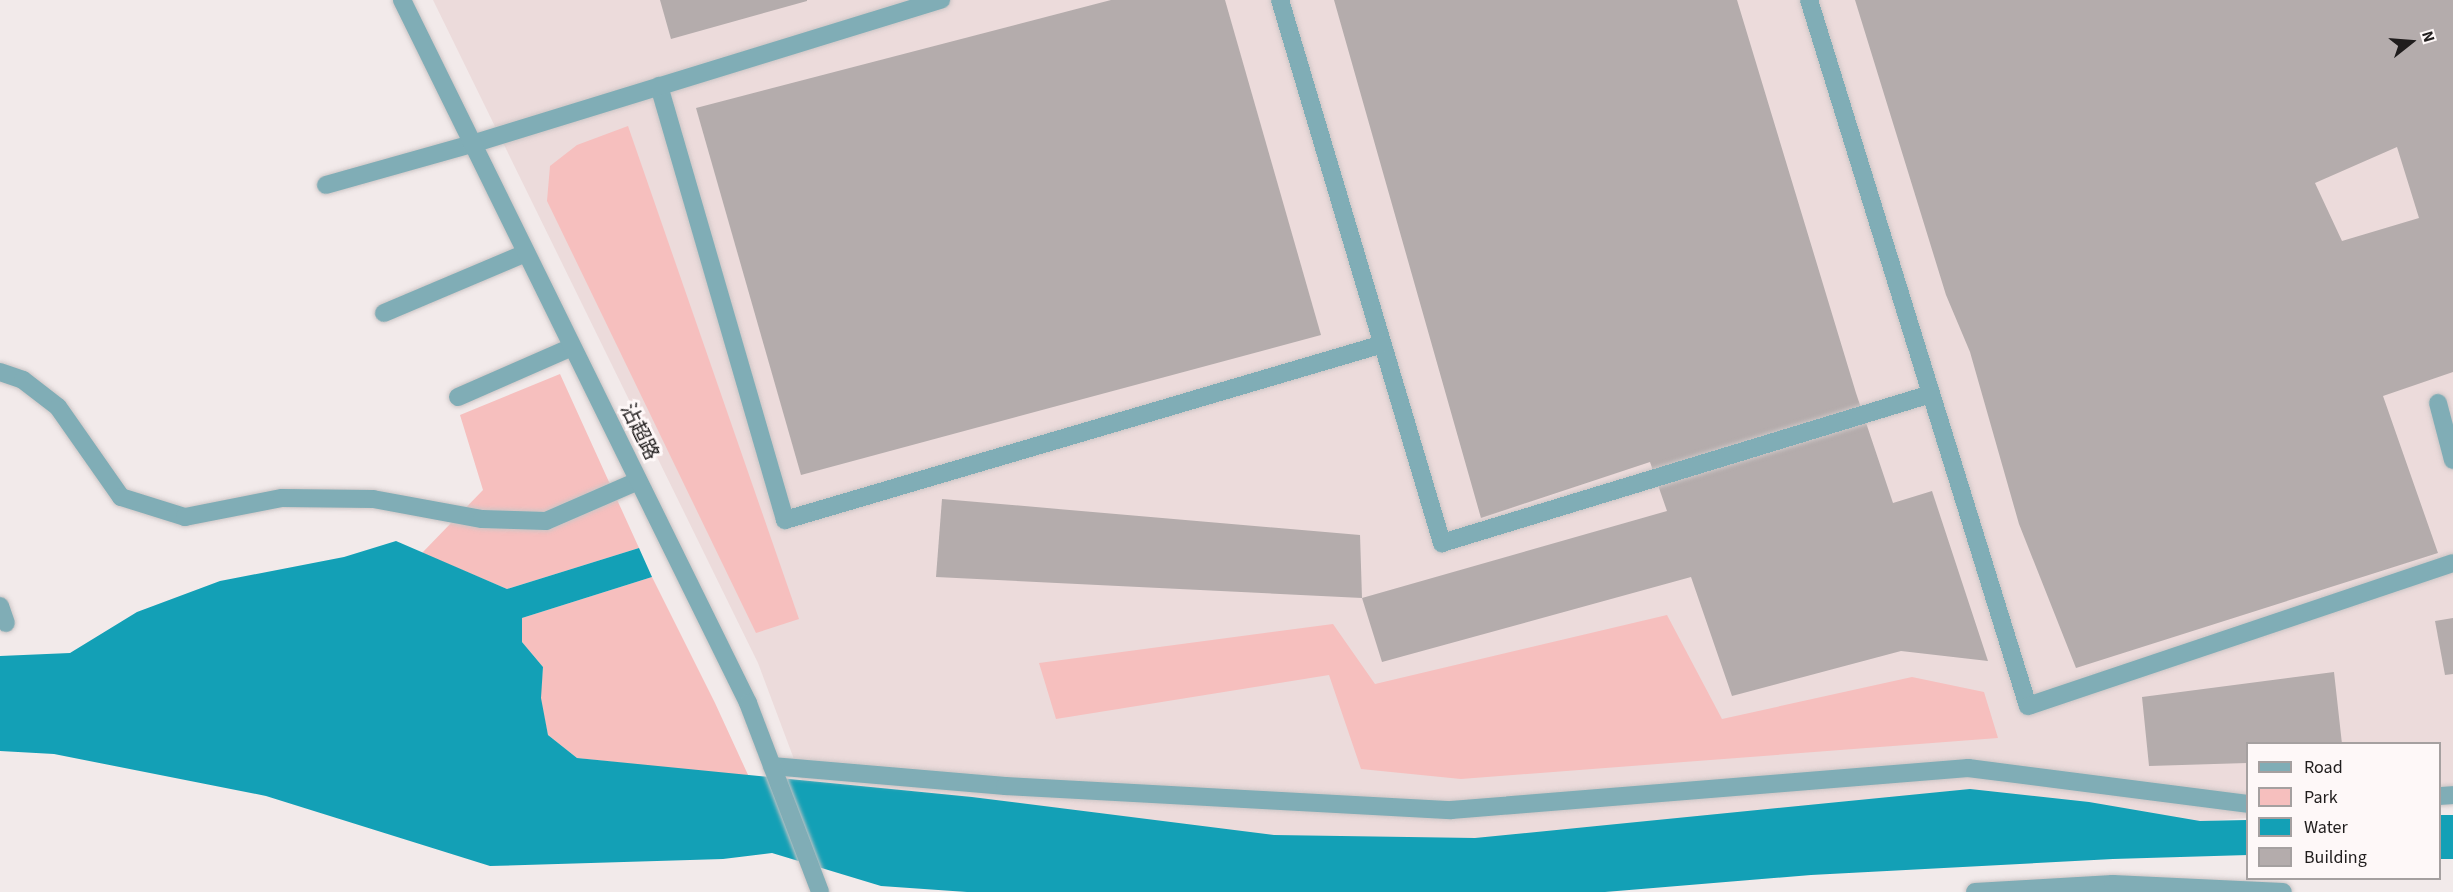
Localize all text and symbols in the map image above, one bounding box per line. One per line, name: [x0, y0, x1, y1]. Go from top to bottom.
north arrow: [2381, 12, 2441, 72]
text: N: [2416, 28, 2440, 45]
street label: 沾超路: [615, 400, 663, 464]
legend: [2246, 742, 2441, 880]
text: Road: [2304, 755, 2343, 780]
text: Park: [2304, 785, 2338, 810]
text: Water: [2304, 815, 2348, 840]
text: Building: [2304, 845, 2367, 870]

